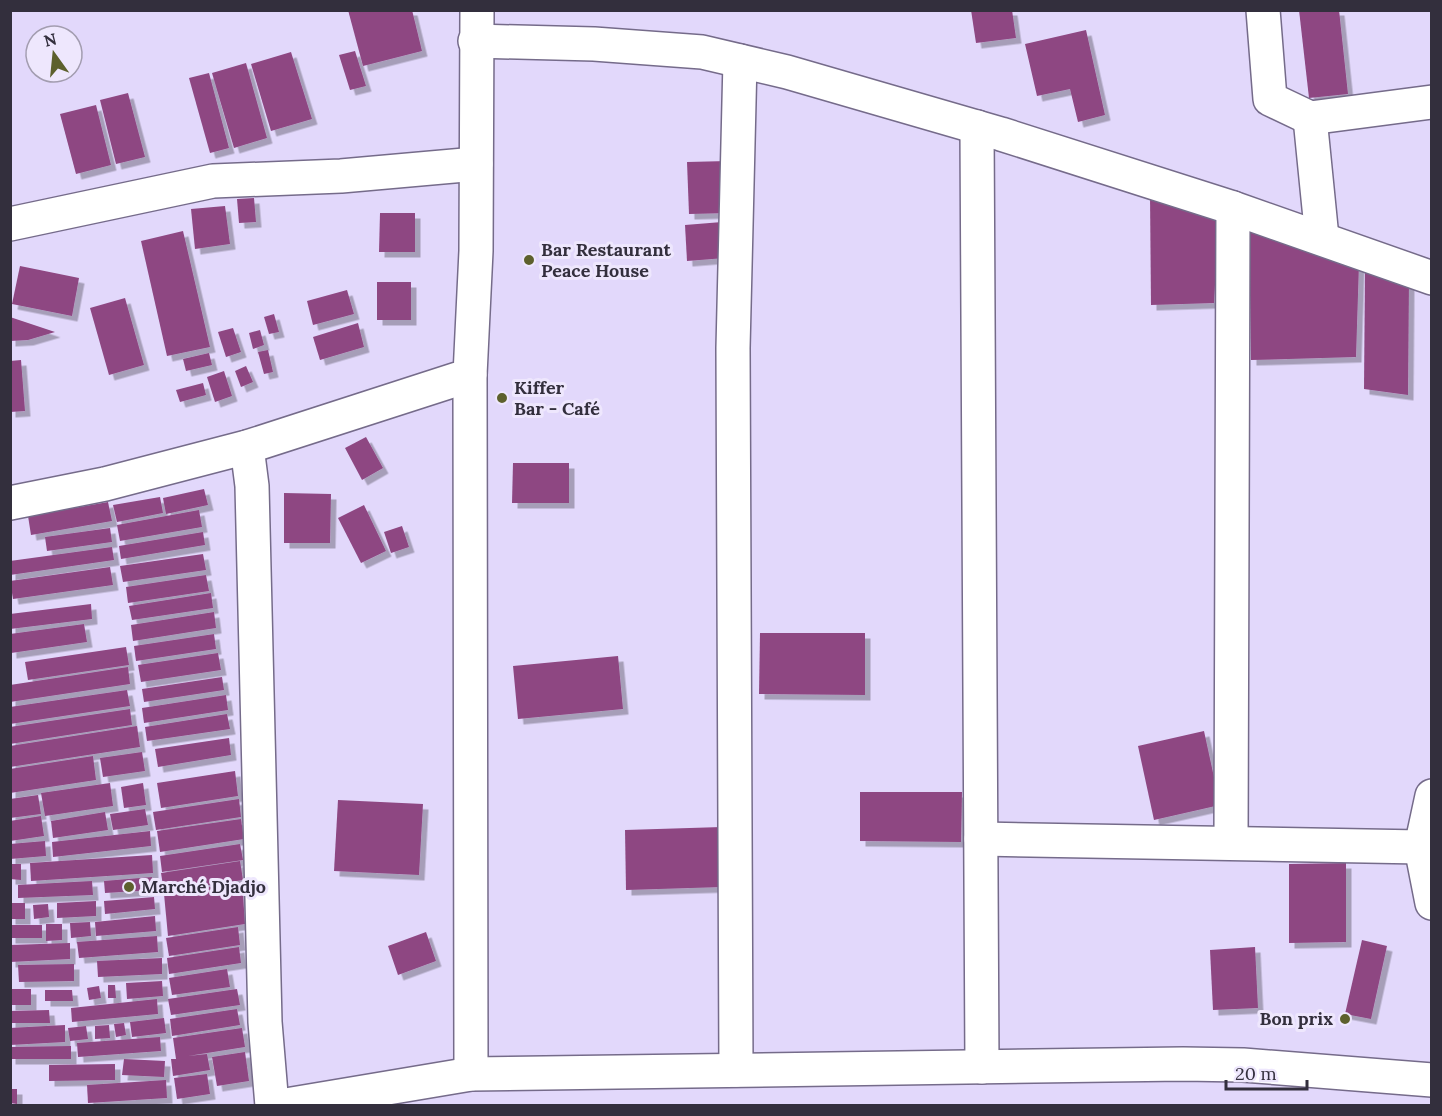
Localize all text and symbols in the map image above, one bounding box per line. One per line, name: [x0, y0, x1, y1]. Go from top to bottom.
north arrow: [24, 24, 84, 84]
text: N: [42, 28, 59, 51]
place label: Bar Restaurant Peace House: [541, 238, 672, 282]
marker: Bar Restaurant Peace House: [522, 253, 536, 267]
place label: Kiffer Bar - Café: [514, 376, 600, 420]
marker: Kiffer Bar - Café: [495, 391, 509, 405]
place label: Marché Djadjo: [141, 875, 266, 898]
marker: Marché Djadjo: [122, 880, 136, 894]
place label: Bon prix: [1259, 1007, 1333, 1030]
marker: Bon prix: [1338, 1012, 1352, 1026]
scale bar: [1226, 1053, 1307, 1091]
text: 20 m: [1235, 1062, 1277, 1085]

